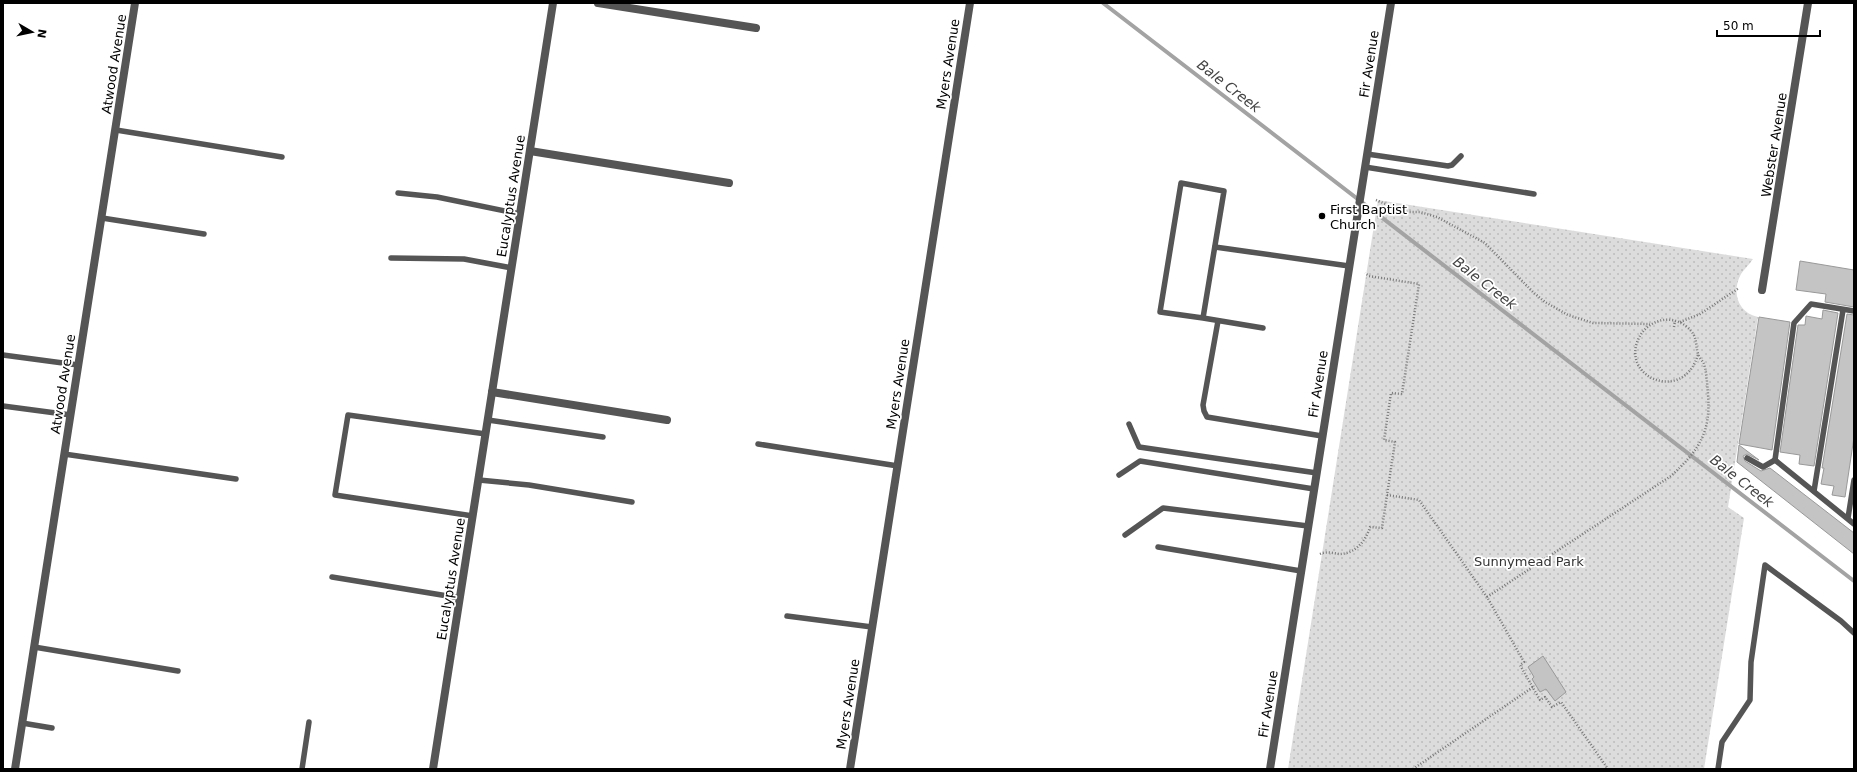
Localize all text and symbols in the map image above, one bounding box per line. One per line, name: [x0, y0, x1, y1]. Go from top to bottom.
north arrow: [12, 12, 52, 52]
scale bar: [1717, 12, 1820, 38]
street label: Atwood Avenue: [99, 13, 129, 115]
street label: Myers Avenue: [933, 18, 963, 110]
text: 50 m: [1723, 19, 1754, 33]
text: N: [34, 28, 49, 39]
street label: Fir Avenue: [1356, 29, 1382, 99]
water label: Bale Creek: [1194, 56, 1265, 116]
street label: Webster Avenue: [1758, 91, 1790, 199]
street label: Eucalyptus Avenue: [494, 134, 528, 258]
place label: First Baptist Church: [1330, 202, 1407, 232]
marker: First Baptist Church: [1317, 211, 1327, 221]
water label: Bale Creek: [1450, 253, 1521, 313]
street label: Atwood Avenue: [48, 333, 78, 435]
street label: Myers Avenue: [883, 338, 913, 430]
street label: Fir Avenue: [1305, 349, 1331, 419]
water label: Bale Creek: [1707, 451, 1778, 511]
street label: Eucalyptus Avenue: [434, 517, 468, 641]
park label: Sunnymead Park: [1474, 554, 1584, 569]
street label: Myers Avenue: [833, 658, 863, 750]
street label: Fir Avenue: [1255, 669, 1281, 739]

